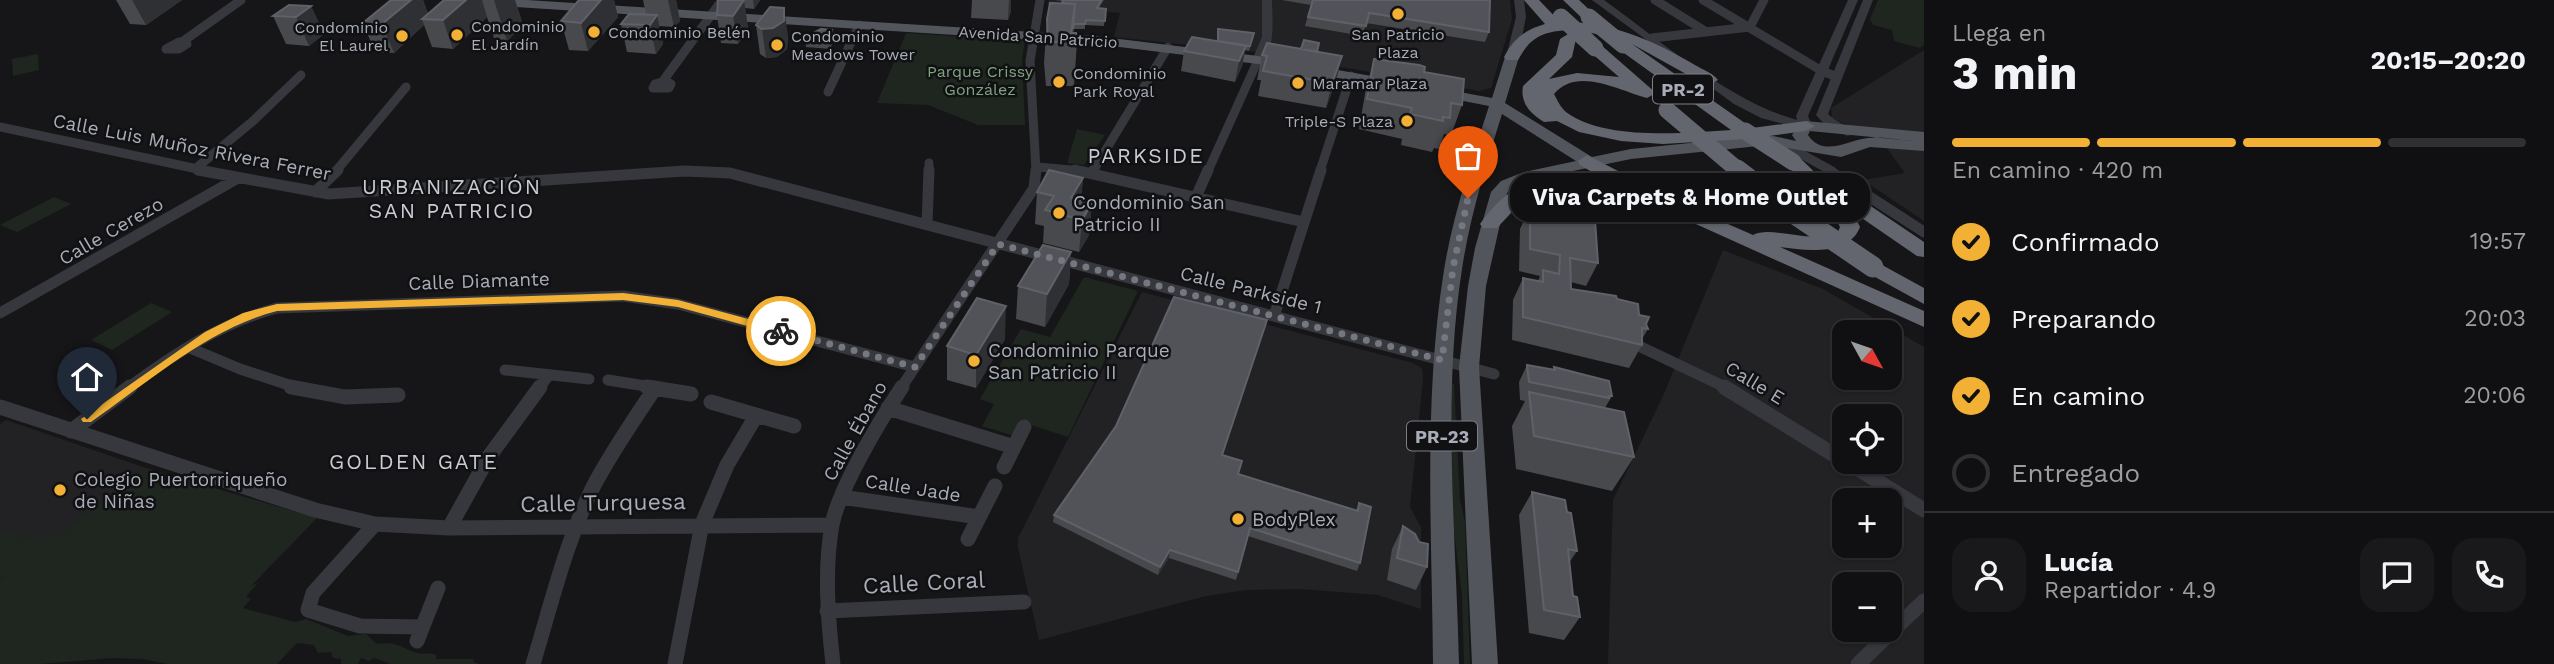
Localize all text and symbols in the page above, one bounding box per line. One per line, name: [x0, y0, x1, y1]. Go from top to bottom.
marker: San Patricio Plaza: [1390, 6, 1406, 22]
place label: Condominio El Jardín: [471, 17, 564, 54]
place label: Condominio El Laurel: [295, 18, 388, 55]
text: Llega en: [1952, 20, 2046, 47]
street label: Avenida San Patricio: [958, 22, 1118, 52]
place label: Condominio Belén: [608, 23, 751, 42]
marker: Condominio Belén: [586, 24, 602, 40]
place label: San Patricio Plaza: [1351, 25, 1445, 62]
marker: Condominio El Jardín: [449, 27, 465, 43]
place label: Condominio Meadows Tower: [791, 27, 915, 64]
marker: Condominio El Laurel: [394, 28, 410, 44]
marker: Condominio Meadows Tower: [769, 37, 785, 53]
text: 20:15–20:20: [2370, 45, 2526, 75]
text: 3 min: [1952, 46, 2078, 100]
park label: Parque Crissy González: [927, 62, 1034, 99]
place label: Condominio Park Royal: [1073, 64, 1166, 101]
marker: Condominio Park Royal: [1051, 74, 1067, 90]
place label: Maramar Plaza: [1312, 74, 1427, 93]
road number: PR-2: [1653, 74, 1713, 104]
marker: Maramar Plaza: [1290, 75, 1306, 91]
street label: Calle Luis Muñoz Rivera Ferrer: [51, 109, 333, 185]
place label: Triple-S Plaza: [1285, 112, 1393, 131]
marker: Triple-S Plaza: [1399, 113, 1415, 129]
pin: [1438, 126, 1498, 198]
icon: bag: [1449, 137, 1487, 175]
district label: PARKSIDE: [1087, 143, 1205, 168]
text: En camino · 420 m: [1952, 157, 2163, 184]
district label: URBANIZACIÓN SAN PATRICIO: [362, 174, 542, 223]
callout: Viva Carpets & Home Outlet: [1510, 174, 1870, 222]
text: Viva Carpets & Home Outlet: [1532, 184, 1848, 211]
place label: Condominio San Patricio II: [1073, 191, 1225, 236]
street label: Calle Cerezo: [55, 192, 167, 270]
marker: Condominio San Patricio II: [1051, 205, 1067, 221]
icon: check: [1952, 223, 1990, 261]
text: Confirmado: [2011, 227, 2160, 257]
text: 19:57: [2470, 228, 2526, 255]
street label: Calle Parkside 1: [1178, 261, 1324, 319]
street label: Calle Diamante: [408, 267, 550, 295]
courier: [746, 296, 816, 366]
icon: check: [1952, 300, 1990, 338]
text: Preparando: [2011, 304, 2156, 334]
text: 20:03: [2464, 305, 2526, 332]
icon: bike: [762, 312, 800, 350]
north arrow: [1832, 320, 1902, 390]
map controls: [1832, 320, 1902, 642]
place label: Condominio Parque San Patricio II: [988, 339, 1170, 384]
pin: [57, 347, 117, 419]
marker: Condominio Parque San Patricio II: [966, 353, 982, 369]
street label: Calle E: [1721, 356, 1789, 410]
icon: home: [68, 358, 106, 396]
street label: Calle Ébano: [818, 377, 892, 485]
icon: check: [1952, 377, 1990, 415]
text: En camino: [2011, 381, 2145, 411]
text: 20:06: [2463, 382, 2526, 409]
button: locate: [1832, 404, 1902, 474]
road number: PR-23: [1407, 422, 1477, 450]
district label: GOLDEN GATE: [329, 449, 499, 474]
text: Entregado: [2011, 458, 2140, 488]
place label: Colegio Puertorriqueño de Niñas: [74, 468, 287, 513]
street label: Calle Jade: [864, 469, 962, 507]
marker: Colegio Puertorriqueño de Niñas: [52, 482, 68, 498]
street label: Calle Turquesa: [520, 488, 686, 518]
button: +: [1832, 488, 1902, 558]
place label: BodyPlex: [1252, 508, 1336, 531]
marker: BodyPlex: [1230, 511, 1246, 527]
button: person: [1952, 538, 2026, 612]
button: chat: [2360, 538, 2434, 612]
button: phone: [2452, 538, 2526, 612]
text: Lucía: [2044, 547, 2113, 577]
street label: Calle Coral: [862, 566, 986, 600]
button: −: [1832, 572, 1902, 642]
text: Repartidor · 4.9: [2044, 577, 2216, 604]

